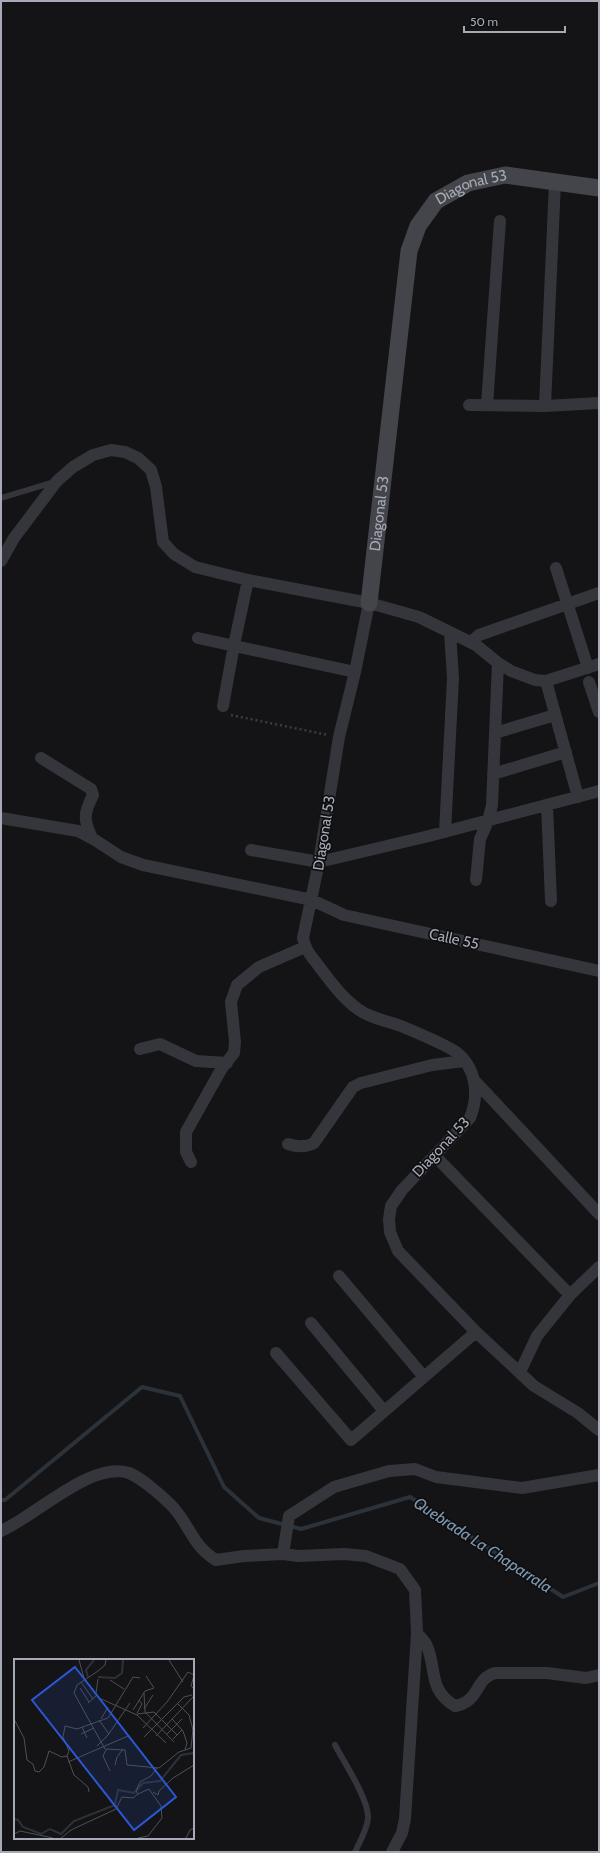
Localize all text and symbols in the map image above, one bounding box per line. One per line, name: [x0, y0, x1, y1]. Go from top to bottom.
scale bar: [464, 8, 565, 34]
text: 50 m: [470, 14, 498, 29]
street label: Diagonal 53: [432, 166, 509, 209]
street label: Diagonal 53: [366, 475, 392, 552]
street label: Diagonal 53: [309, 794, 339, 872]
street label: Calle 55: [427, 925, 481, 953]
street label: Diagonal 53: [409, 1113, 473, 1181]
water label: Quebrada La Chaparrala: [410, 1493, 556, 1597]
inset map: [14, 1659, 194, 1839]

